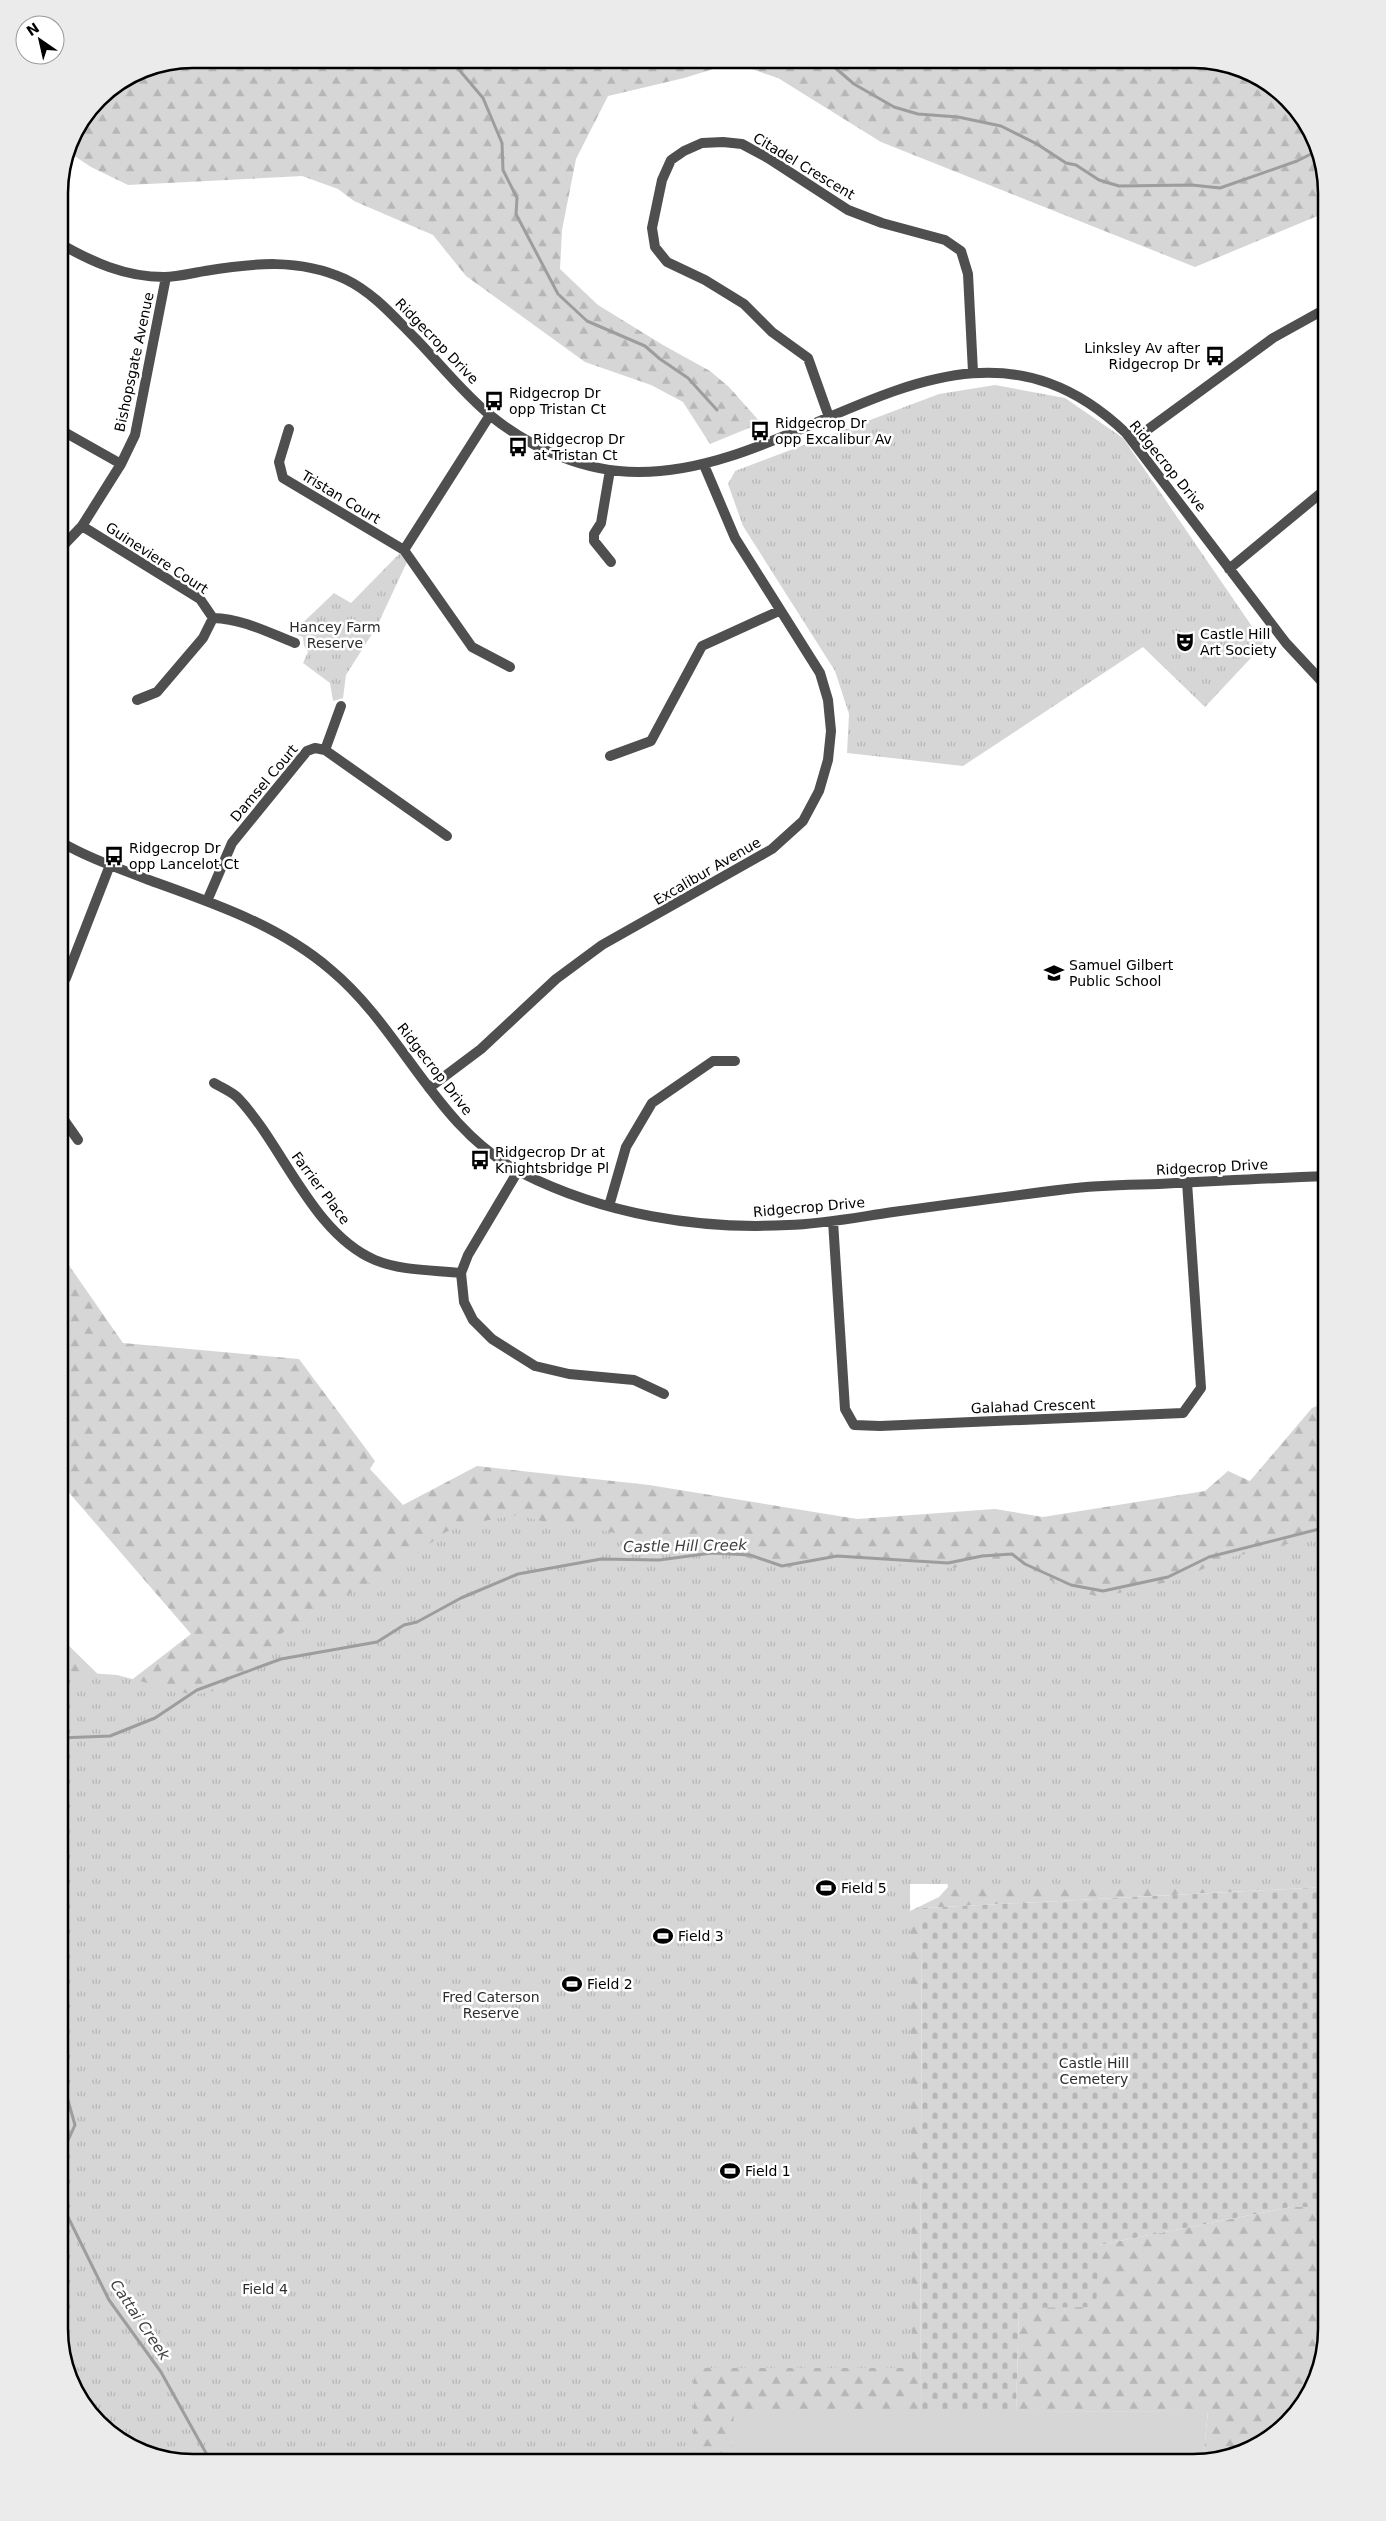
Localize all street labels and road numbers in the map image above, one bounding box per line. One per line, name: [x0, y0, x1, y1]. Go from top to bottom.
street label: Citadel Crescent: [750, 129, 858, 203]
street label: Bishopsgate Avenue: [111, 291, 157, 433]
street label: Ridgecrop Drive: [392, 295, 482, 387]
street label: Ridgecrop Drive: [1126, 417, 1210, 515]
street label: Tristan Court: [298, 467, 384, 527]
street label: Guineviere Court: [103, 519, 212, 597]
street label: Damsel Court: [227, 741, 301, 825]
street label: Excalibur Avenue: [651, 834, 763, 908]
street label: Ridgecrop Drive: [394, 1020, 476, 1118]
street label: Farrier Place: [289, 1149, 353, 1227]
street label: Ridgecrop Drive: [1155, 1156, 1269, 1178]
street label: Ridgecrop Drive: [752, 1194, 866, 1220]
street label: Galahad Crescent: [971, 1396, 1096, 1416]

